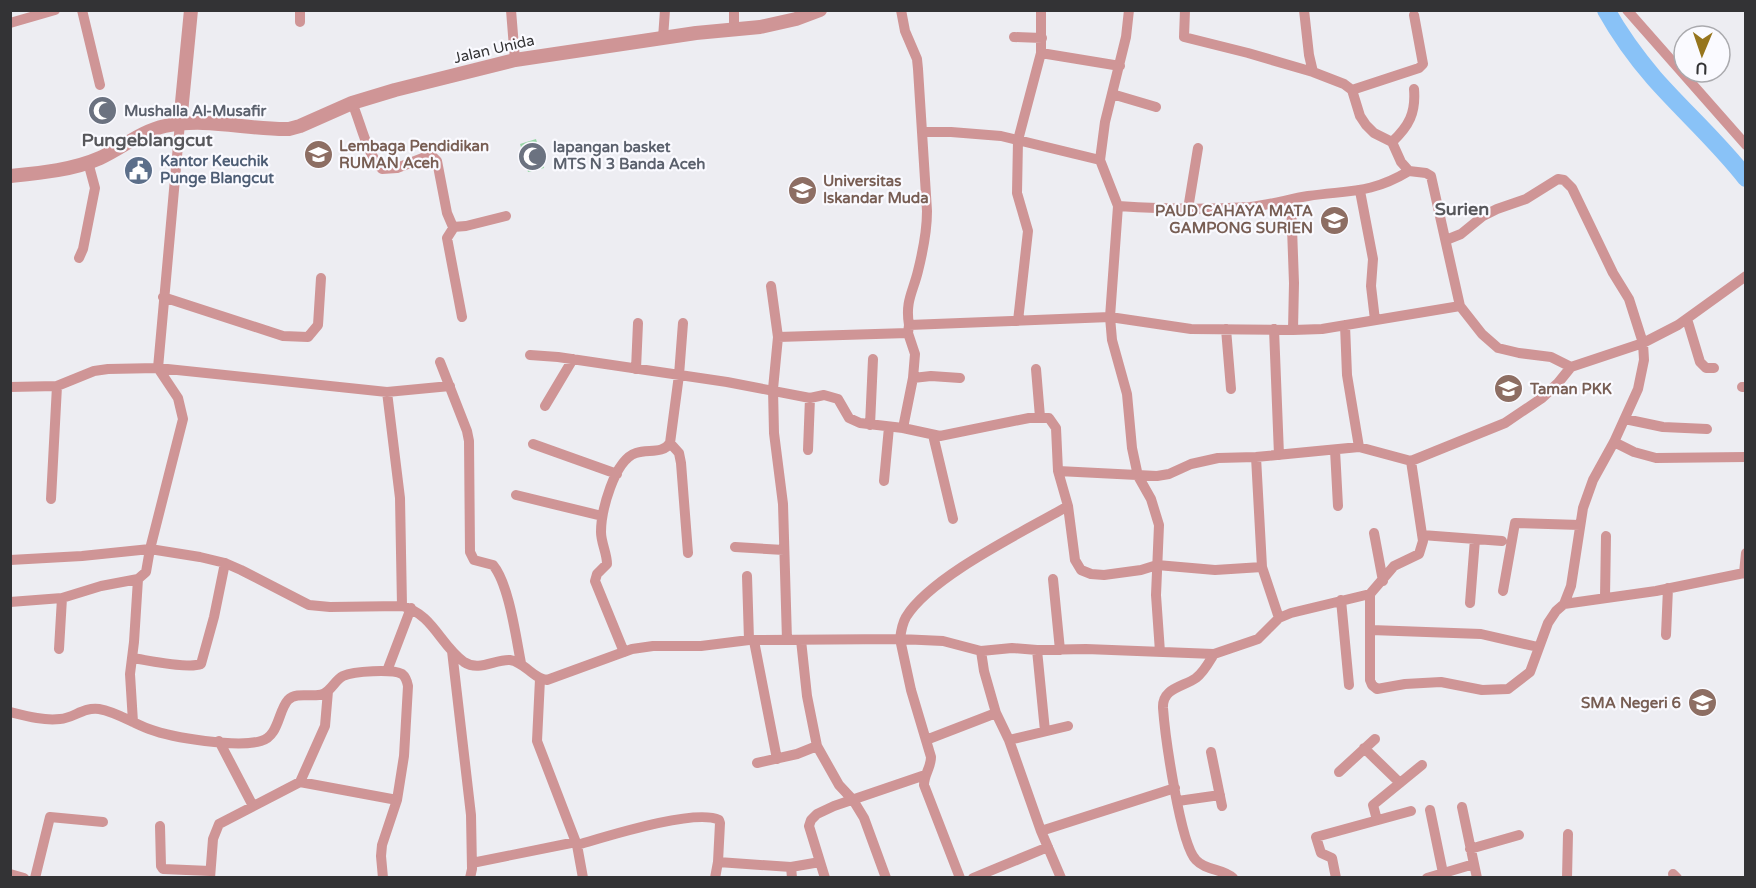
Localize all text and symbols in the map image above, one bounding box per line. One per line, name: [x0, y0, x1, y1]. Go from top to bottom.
north arrow: [1672, 24, 1732, 84]
street label: Jalan Unida: [452, 31, 536, 67]
text: U: [1695, 58, 1708, 78]
mosque icon: Mushalla Al-Musafir: [87, 95, 119, 127]
place label: Mushalla Al-Musafir: [124, 102, 266, 120]
district label: Pungeblangcut: [81, 129, 213, 151]
place label: Lembaga Pendidikan RUMAN Aceh: [339, 137, 489, 172]
place label: lapangan basket MTS N 3 Banda Aceh: [553, 138, 705, 173]
school or university icon: Lembaga Pendidikan RUMAN Aceh: [302, 139, 334, 171]
mosque icon: lapangan basket MTS N 3 Banda Aceh: [516, 140, 548, 172]
place label: Kantor Keuchik Punge Blangcut: [160, 152, 274, 188]
public building icon: Kantor Keuchik Punge Blangcut: [123, 154, 155, 186]
place label: Universitas Iskandar Muda: [823, 172, 929, 207]
school or university icon: Universitas Iskandar Muda: [786, 174, 818, 206]
district label: Surien: [1435, 198, 1489, 220]
place label: PAUD CAHAYA MATA GAMPONG SURIEN: [1155, 202, 1313, 237]
school or university icon: PAUD CAHAYA MATA GAMPONG SURIEN: [1318, 204, 1350, 236]
school or university icon: Taman PKK: [1493, 373, 1525, 405]
place label: Taman PKK: [1529, 380, 1612, 398]
school or university icon: SMA Negeri 6: [1686, 687, 1718, 719]
place label: SMA Negeri 6: [1581, 694, 1681, 713]

